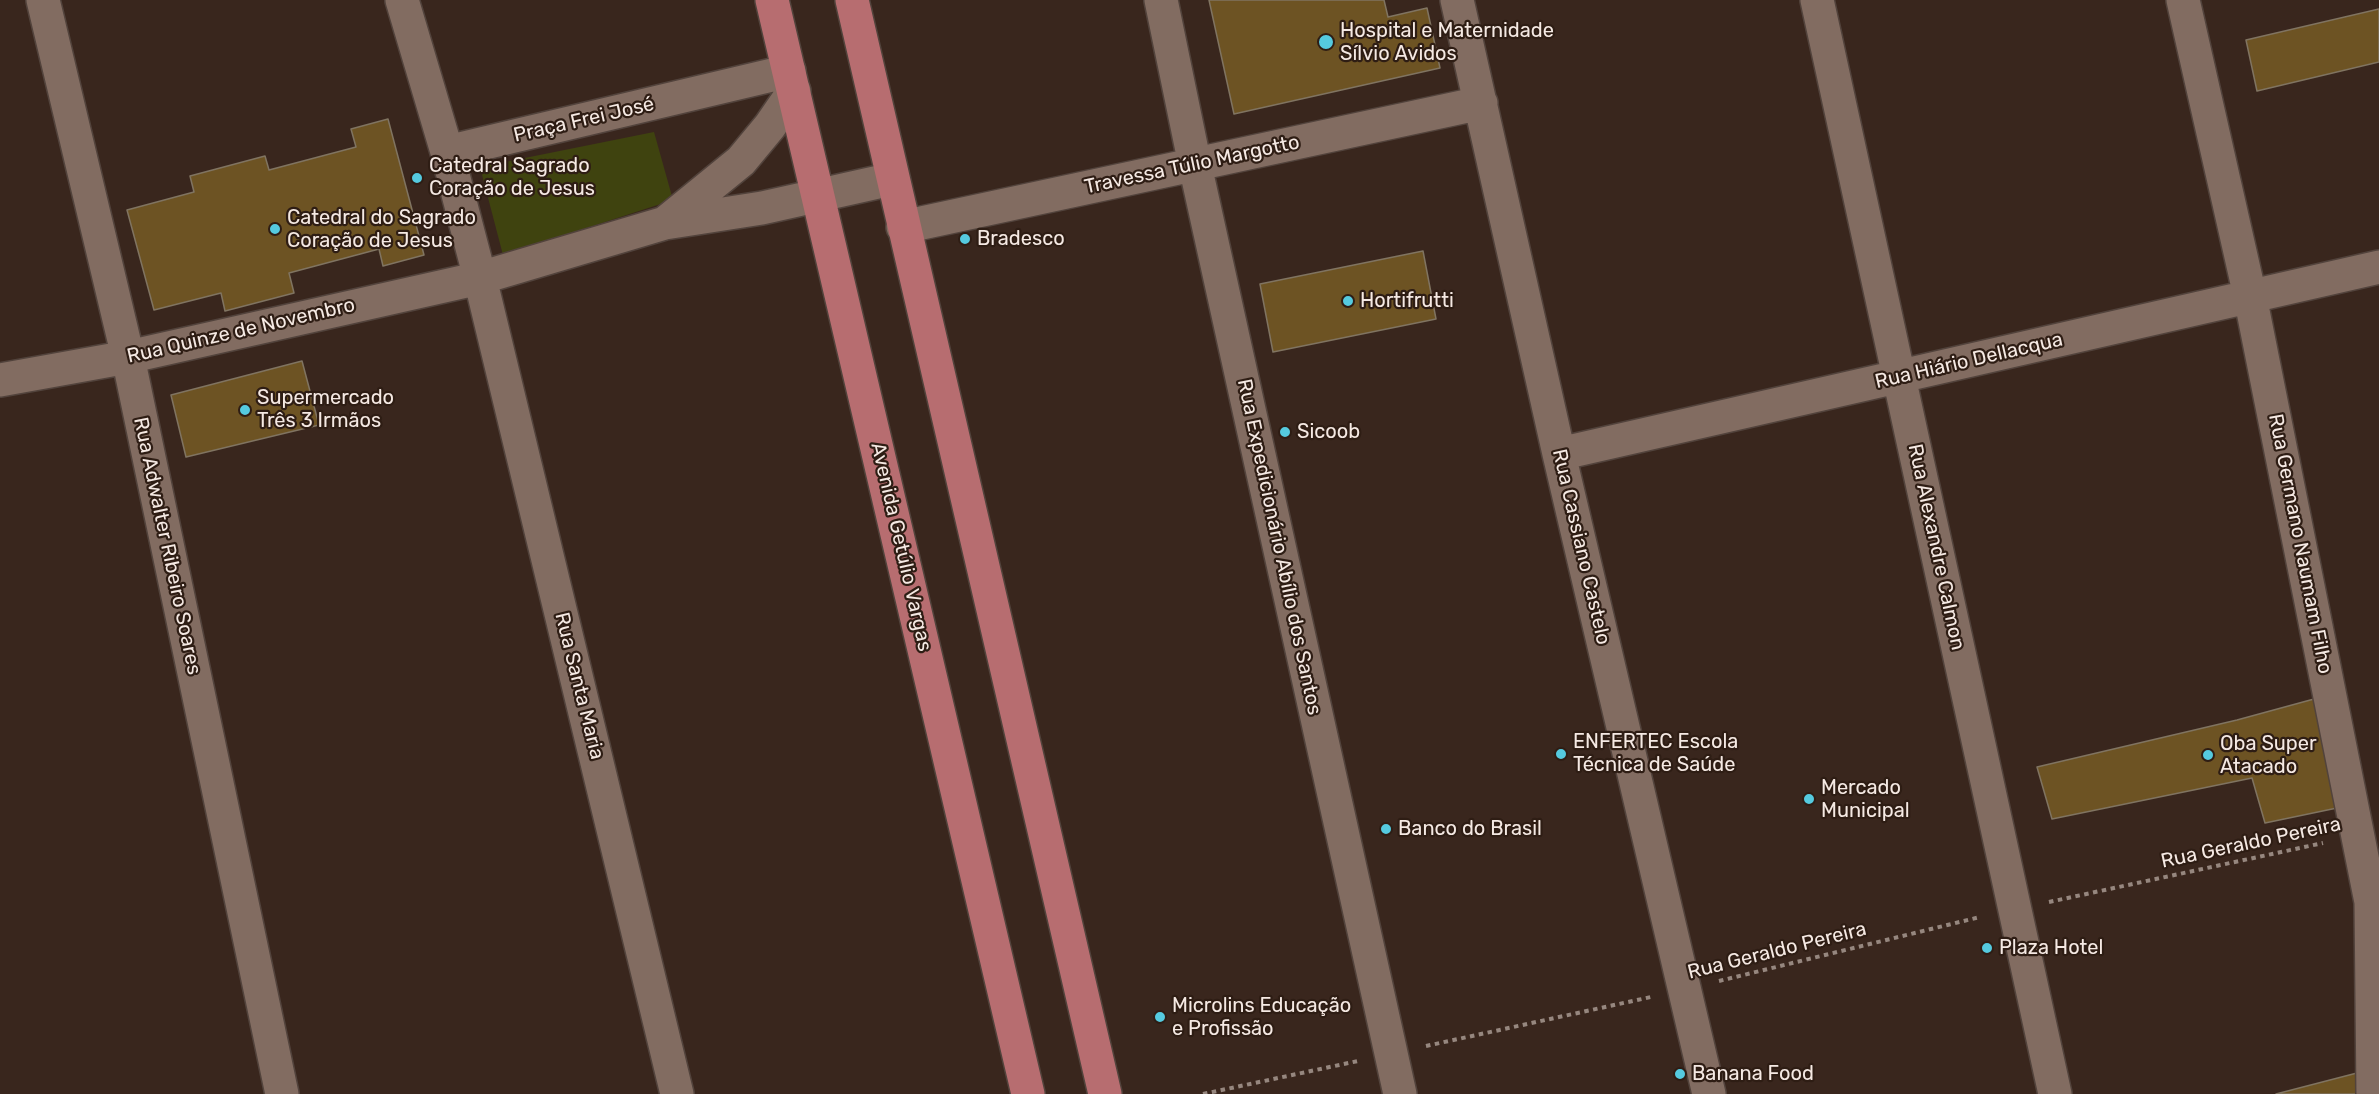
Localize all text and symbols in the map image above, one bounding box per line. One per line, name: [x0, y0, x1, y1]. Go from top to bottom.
place label: Hospital e Maternidade Sílvio Avidos: [1340, 19, 1554, 66]
marker: Hospital e Maternidade Sílvio Avidos: [1317, 33, 1335, 51]
street label: Praça Frei José: [511, 92, 657, 148]
street label: Travessa Túlio Margotto: [1082, 130, 1302, 200]
place label: Catedral Sagrado Coração de Jesus: [429, 154, 595, 201]
marker: Catedral Sagrado Coração de Jesus: [410, 171, 424, 185]
place label: Catedral do Sagrado Coração de Jesus: [287, 206, 476, 253]
marker: Catedral do Sagrado Coração de Jesus: [268, 222, 282, 236]
place label: Bradesco: [977, 227, 1065, 251]
marker: Bradesco: [958, 232, 972, 246]
place label: Hortifrutti: [1360, 289, 1454, 313]
street label: Rua Quinze de Novembro: [125, 293, 357, 369]
marker: Hortifrutti: [1341, 294, 1355, 308]
street label: Rua Hiário Dellacqua: [1873, 328, 2065, 394]
street label: Rua Expedicionário Abílio dos Santos: [1232, 377, 1326, 717]
place label: Supermercado Três 3 Irmãos: [257, 386, 394, 433]
marker: Supermercado Três 3 Irmãos: [238, 403, 252, 417]
street label: Rua Germano Naumam Filho: [2263, 412, 2337, 676]
street label: Rua Adwalter Ribeiro Soares: [128, 415, 206, 677]
place label: Sicoob: [1297, 420, 1360, 444]
marker: Sicoob: [1278, 425, 1292, 439]
street label: Avenida Getúlio Vargas: [865, 440, 937, 654]
street label: Rua Alexandre Calmon: [1902, 442, 1970, 652]
street label: Rua Cassiano Castelo: [1547, 447, 1615, 647]
street label: Rua Santa Maria: [549, 610, 609, 762]
place label: ENFERTEC Escola Técnica de Saúde: [1573, 730, 1738, 777]
place label: Oba Super Atacado: [2220, 732, 2317, 779]
marker: ENFERTEC Escola Técnica de Saúde: [1554, 747, 1568, 761]
marker: Oba Super Atacado: [2201, 748, 2215, 762]
place label: Mercado Municipal: [1821, 776, 1910, 823]
marker: Mercado Municipal: [1802, 792, 1816, 806]
street label: Rua Geraldo Pereira: [2159, 812, 2343, 874]
place label: Banco do Brasil: [1398, 817, 1542, 841]
marker: Banco do Brasil: [1379, 822, 1393, 836]
street label: Rua Geraldo Pereira: [1685, 917, 1869, 985]
place label: Plaza Hotel: [1999, 936, 2103, 960]
marker: Plaza Hotel: [1980, 941, 1994, 955]
place label: Microlins Educação e Profissão: [1172, 994, 1351, 1041]
marker: Microlins Educação e Profissão: [1153, 1010, 1167, 1024]
place label: Banana Food: [1692, 1062, 1814, 1086]
marker: Banana Food: [1673, 1067, 1687, 1081]

